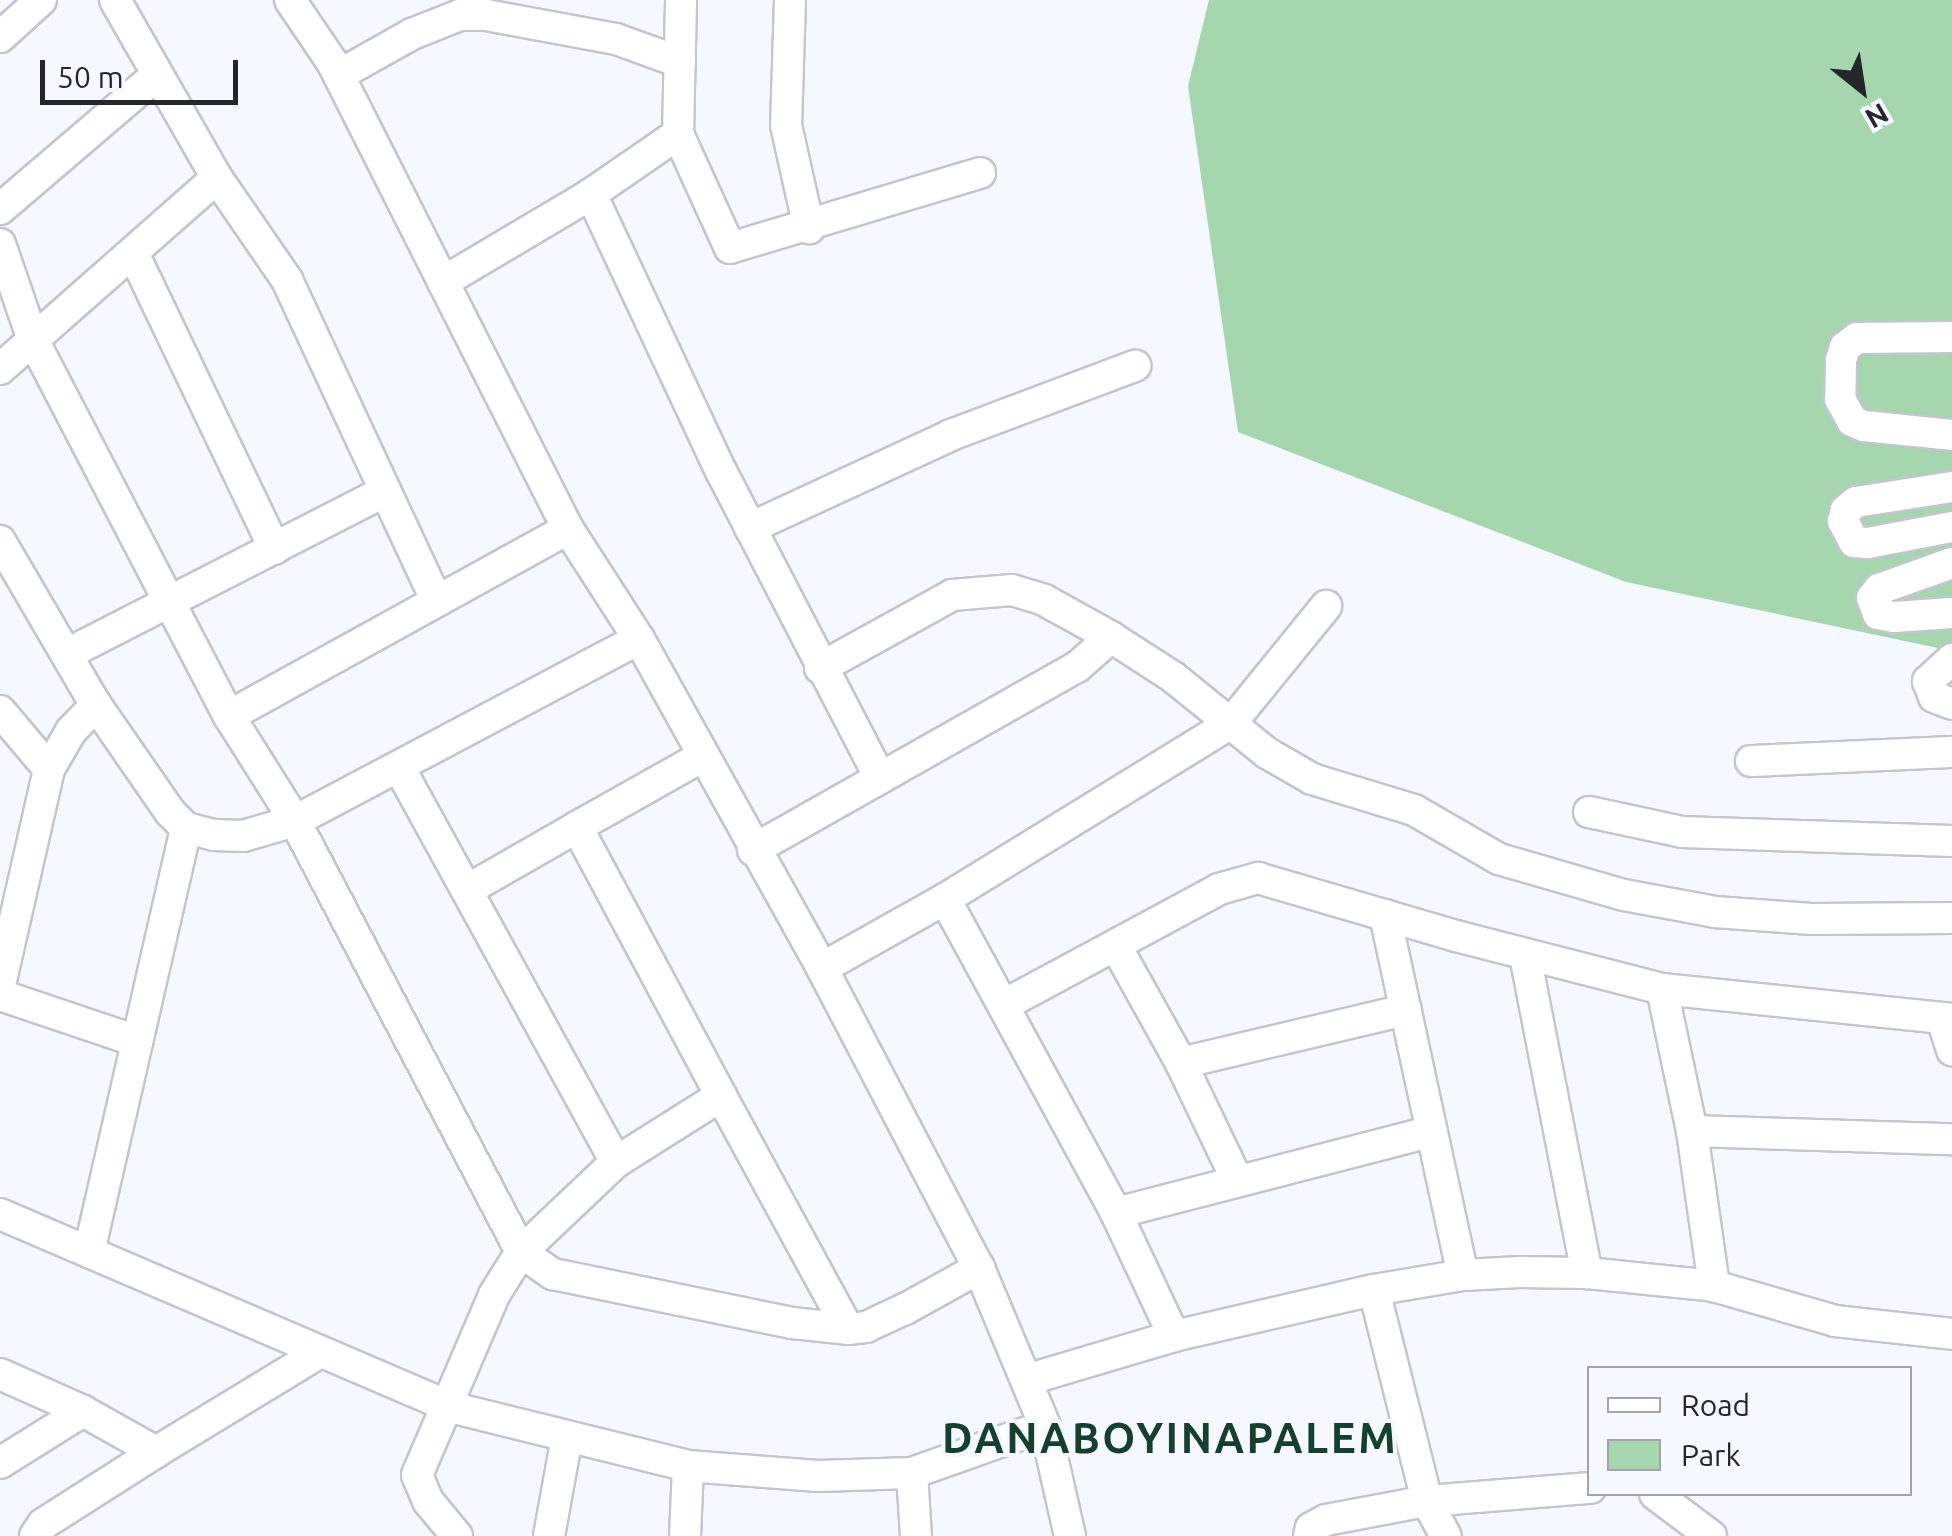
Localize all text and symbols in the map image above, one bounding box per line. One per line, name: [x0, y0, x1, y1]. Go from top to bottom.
scale bar: [45, 40, 242, 102]
north arrow: [1812, 40, 1912, 140]
text: 50 m: [57, 60, 124, 94]
text: N: [1860, 98, 1894, 135]
legend: [1587, 1366, 1912, 1496]
text: Road: [1681, 1388, 1750, 1422]
district label: DANABOYINAPALEM: [942, 1413, 1398, 1463]
text: Park: [1681, 1438, 1741, 1472]

